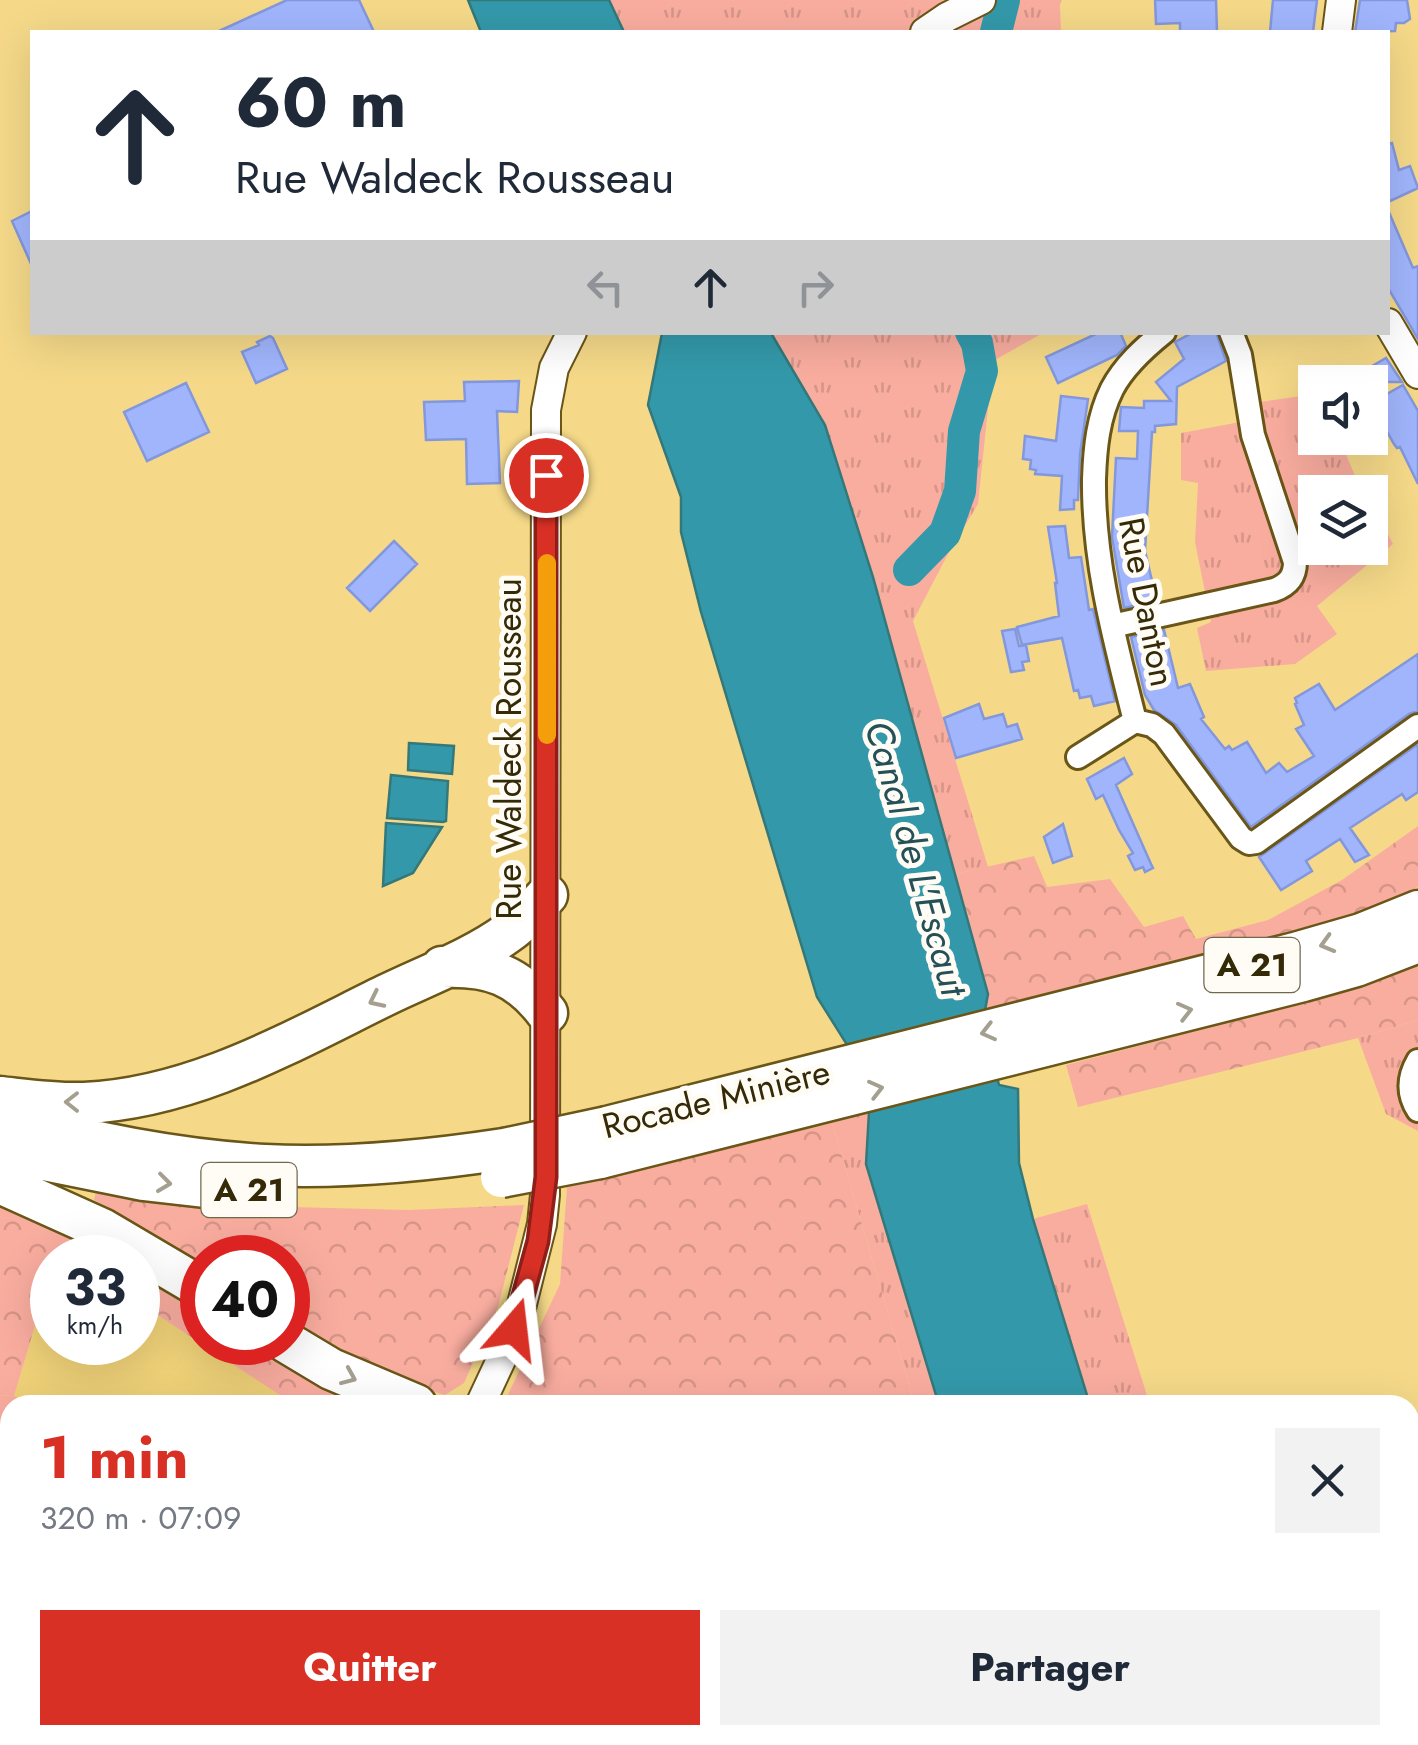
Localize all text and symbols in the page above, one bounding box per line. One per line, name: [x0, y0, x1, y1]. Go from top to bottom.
text: 60 m: [235, 52, 407, 153]
icon: ahead: [70, 70, 200, 200]
text: Rue Waldeck Rousseau: [235, 145, 674, 210]
icon: left: [578, 260, 633, 315]
icon: ahead: [683, 260, 738, 315]
icon: right: [788, 260, 843, 315]
map controls: [1298, 365, 1388, 565]
button: sound: [1298, 365, 1388, 455]
pin: [504, 433, 589, 518]
icon: arrive: [519, 448, 574, 503]
button: layers: [1298, 475, 1388, 565]
street label: Rue Danton: [1106, 513, 1188, 691]
street label: Rue Waldeck Rousseau: [484, 578, 534, 920]
water label: Canal de L'Escaut: [851, 714, 983, 1004]
one-way arrow: [1319, 932, 1336, 953]
road number: A 21: [1204, 938, 1300, 992]
one-way arrow: [369, 987, 387, 1007]
one-way arrow: [1176, 1002, 1193, 1023]
one-way arrow: [980, 1020, 997, 1041]
street label: Rocade Minière: [597, 1047, 835, 1151]
one-way arrow: [867, 1080, 884, 1101]
one-way arrow: [63, 1091, 78, 1113]
road number: A 21: [202, 1163, 296, 1217]
one-way arrow: [156, 1171, 173, 1192]
speed limit sign: 40: [180, 1235, 310, 1365]
text: 33: [64, 1251, 126, 1324]
position arrow: [462, 1277, 566, 1381]
text: km/h: [67, 1307, 123, 1343]
one-way arrow: [339, 1365, 357, 1385]
text: 1 min: [40, 1414, 189, 1501]
button: close: [1275, 1428, 1380, 1533]
text: 320 m · 07:09: [40, 1495, 241, 1541]
button: Quitter: [40, 1610, 700, 1725]
button: Partager: [720, 1610, 1380, 1725]

